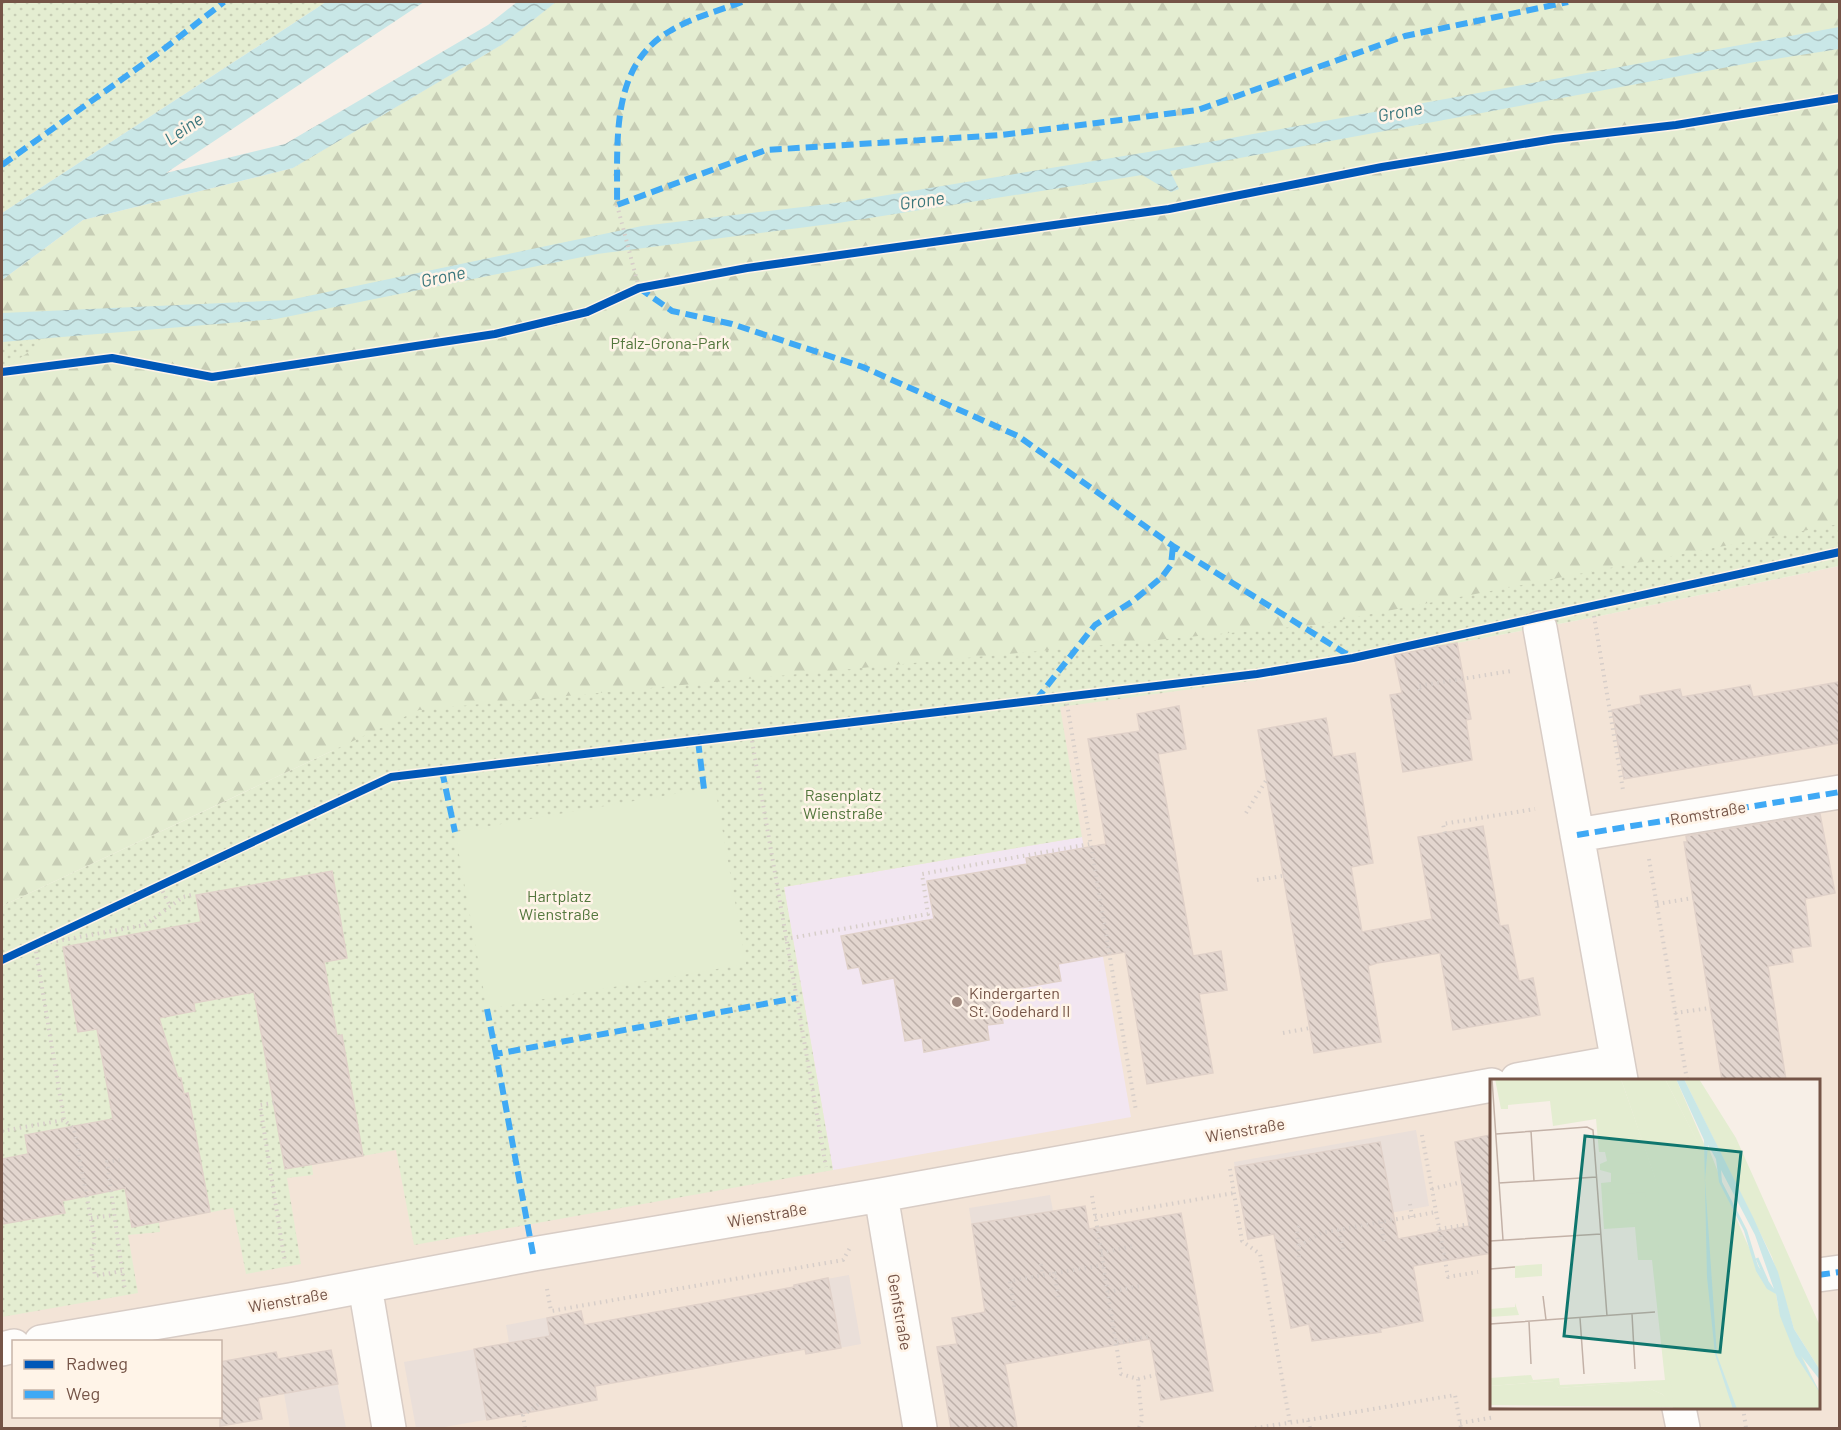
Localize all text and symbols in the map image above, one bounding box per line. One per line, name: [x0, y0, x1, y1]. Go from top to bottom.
water label: Grone: [1376, 96, 1424, 126]
water label: Leine: [160, 107, 207, 149]
water label: Grone: [898, 186, 946, 214]
water label: Grone: [418, 261, 467, 291]
park label: Pfalz-Grona-Park: [611, 333, 729, 352]
park label: Rasenplatz Wienstraße: [803, 785, 883, 822]
street label: Romstraße: [1669, 797, 1747, 829]
park label: Hartplatz Wienstraße: [519, 886, 599, 923]
place label: Kindergarten St. Godehard II: [969, 983, 1070, 1020]
marker: Kindergarten St. Godehard II: [950, 995, 964, 1009]
inset map: [1490, 1079, 1820, 1409]
street label: Wienstraße: [1204, 1113, 1286, 1146]
street label: Wienstraße: [726, 1198, 808, 1231]
street label: Genfstraße: [884, 1272, 917, 1352]
street label: Wienstraße: [247, 1283, 329, 1316]
legend: [12, 1340, 222, 1418]
text: Radweg: [66, 1352, 128, 1374]
text: Weg: [66, 1382, 100, 1404]

